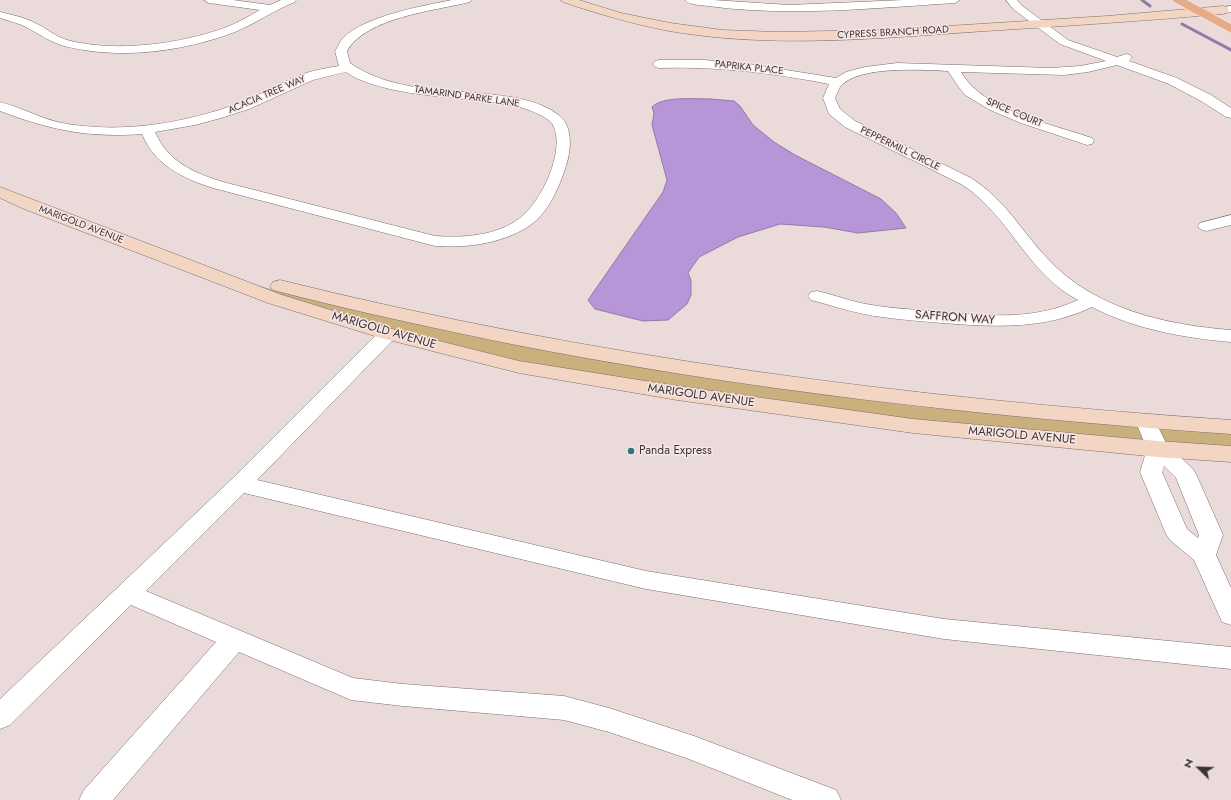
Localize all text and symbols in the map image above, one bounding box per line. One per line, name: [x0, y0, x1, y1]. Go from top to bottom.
street label: CYPRESS BRANCH ROAD: [837, 24, 949, 42]
street label: PAPRIKA PLACE: [714, 58, 784, 78]
street label: ACACIA TREE WAY: [227, 73, 307, 117]
street label: TAMARIND PARKE LANE: [414, 84, 520, 110]
street label: SPICE COURT: [984, 96, 1044, 130]
street label: PEPPERMILL CIRCLE: [858, 124, 942, 174]
street label: MARIGOLD AVENUE: [37, 203, 125, 247]
street label: SAFFRON WAY: [915, 308, 995, 328]
street label: MARIGOLD AVENUE: [330, 309, 438, 353]
street label: MARIGOLD AVENUE: [647, 381, 755, 411]
street label: MARIGOLD AVENUE: [968, 424, 1076, 448]
place label: Panda Express: [639, 444, 712, 458]
marker: Panda Express: [626, 446, 636, 456]
north arrow: [1179, 748, 1219, 788]
text: N: [1179, 756, 1197, 770]

